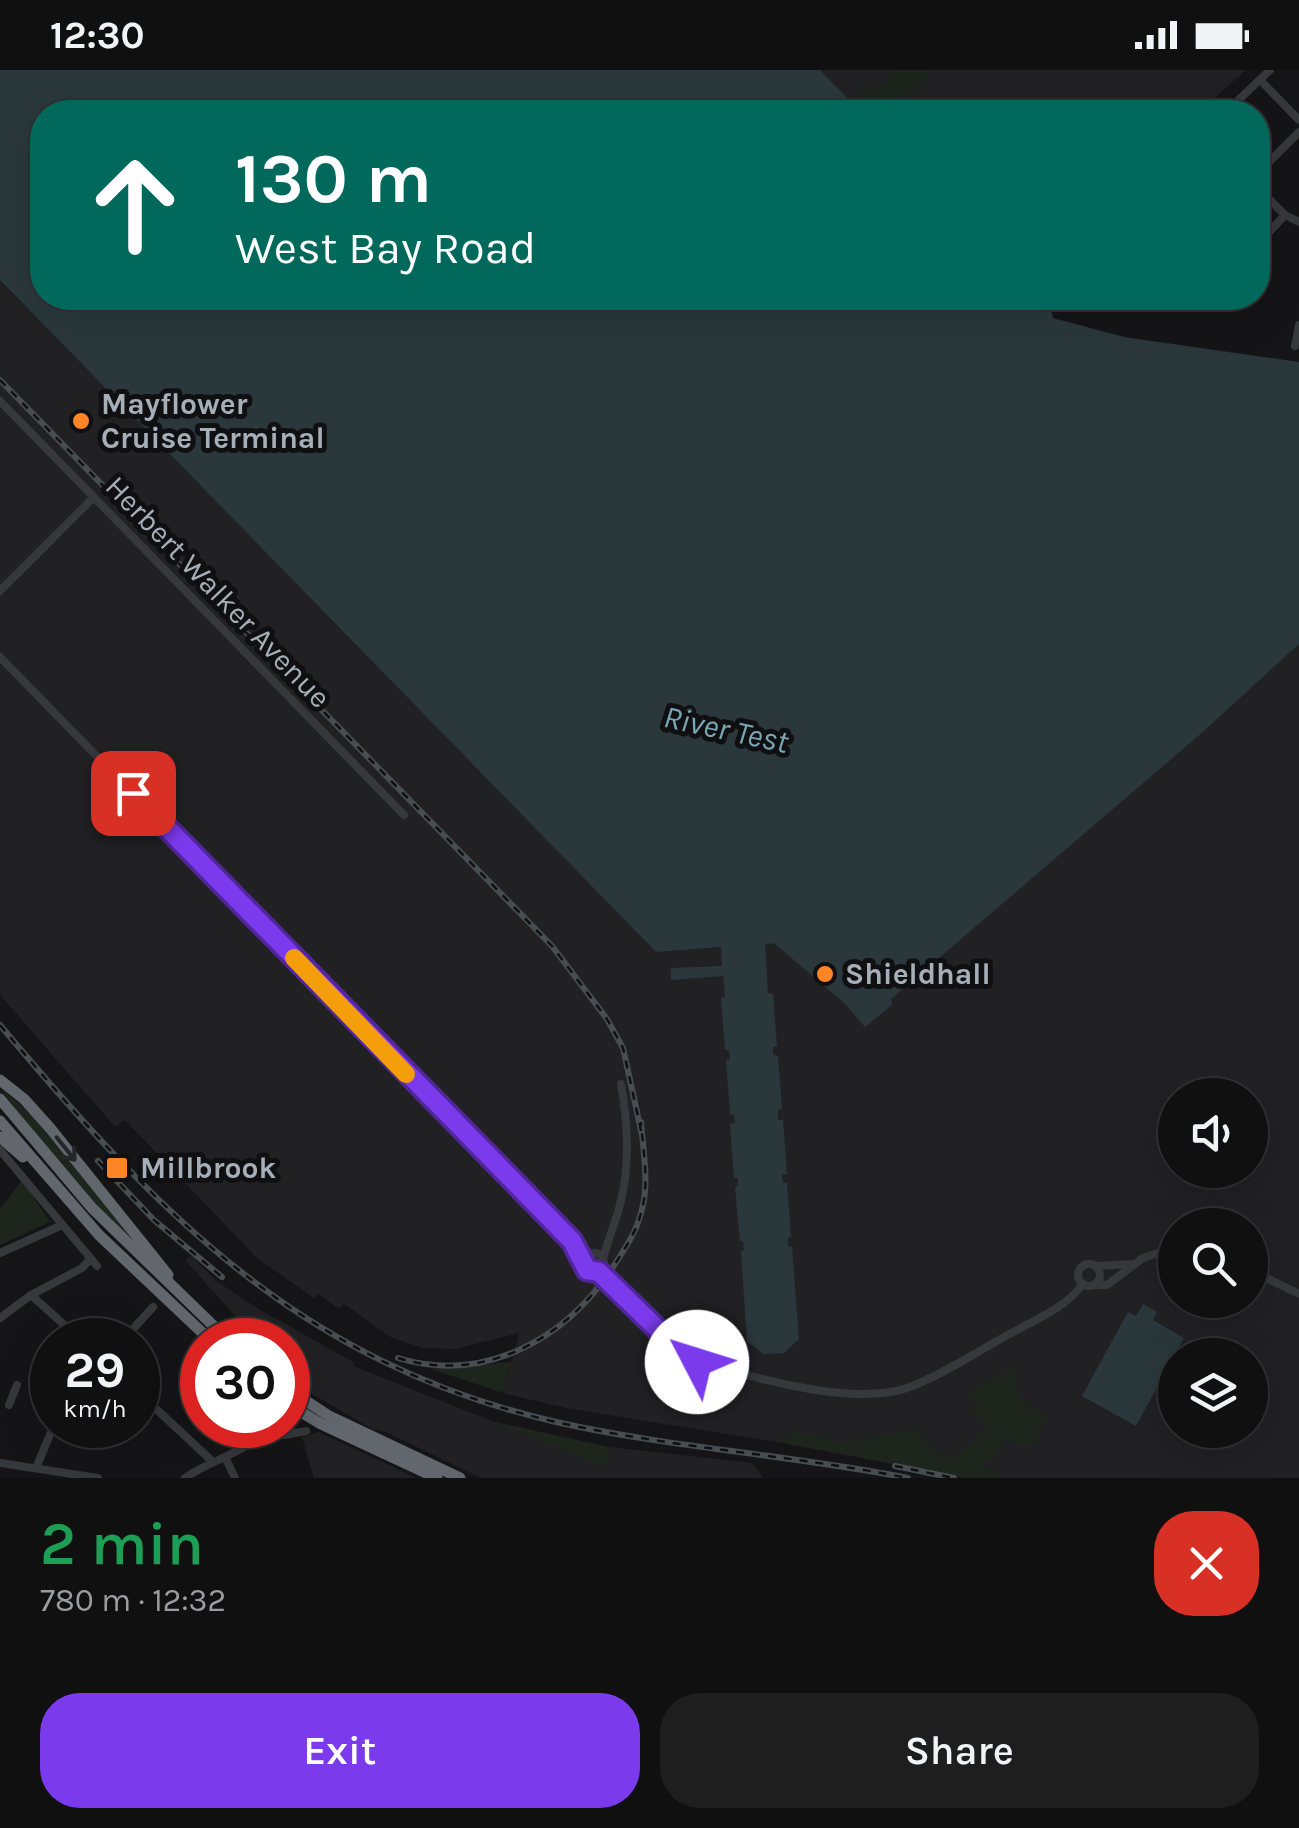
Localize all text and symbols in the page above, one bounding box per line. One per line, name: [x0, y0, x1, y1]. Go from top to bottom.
text: 12:30: [50, 13, 144, 58]
text: 130 m: [235, 138, 432, 220]
icon: ahead: [70, 140, 200, 270]
text: West Bay Road: [235, 222, 536, 274]
place label: Mayflower Cruise Terminal: [101, 386, 325, 456]
marker: Mayflower Cruise Terminal: [70, 410, 92, 432]
street label: Herbert Walker Avenue: [98, 469, 338, 715]
water label: River Test: [660, 698, 793, 761]
pin: [91, 751, 176, 836]
icon: arrive: [106, 766, 161, 821]
place label: Shieldhall: [845, 956, 991, 992]
marker: Shieldhall: [814, 963, 836, 985]
map controls: [1158, 1078, 1268, 1448]
button: sound: [1158, 1078, 1268, 1188]
one-way arrow: [55, 1135, 77, 1161]
place label: Millbrook: [140, 1150, 277, 1186]
marker: Millbrook: [104, 1155, 130, 1181]
button: search: [1158, 1208, 1268, 1318]
position arrow: [645, 1310, 749, 1414]
speed limit sign: 30: [180, 1318, 310, 1448]
button: layers: [1158, 1338, 1268, 1448]
text: 29: [65, 1341, 125, 1400]
text: km/h: [63, 1394, 127, 1423]
text: 2 min: [40, 1509, 204, 1579]
button: close: [1154, 1511, 1259, 1616]
text: 780 m · 12:32: [40, 1582, 226, 1619]
button: Exit: [40, 1693, 640, 1808]
button: Share: [660, 1693, 1259, 1808]

